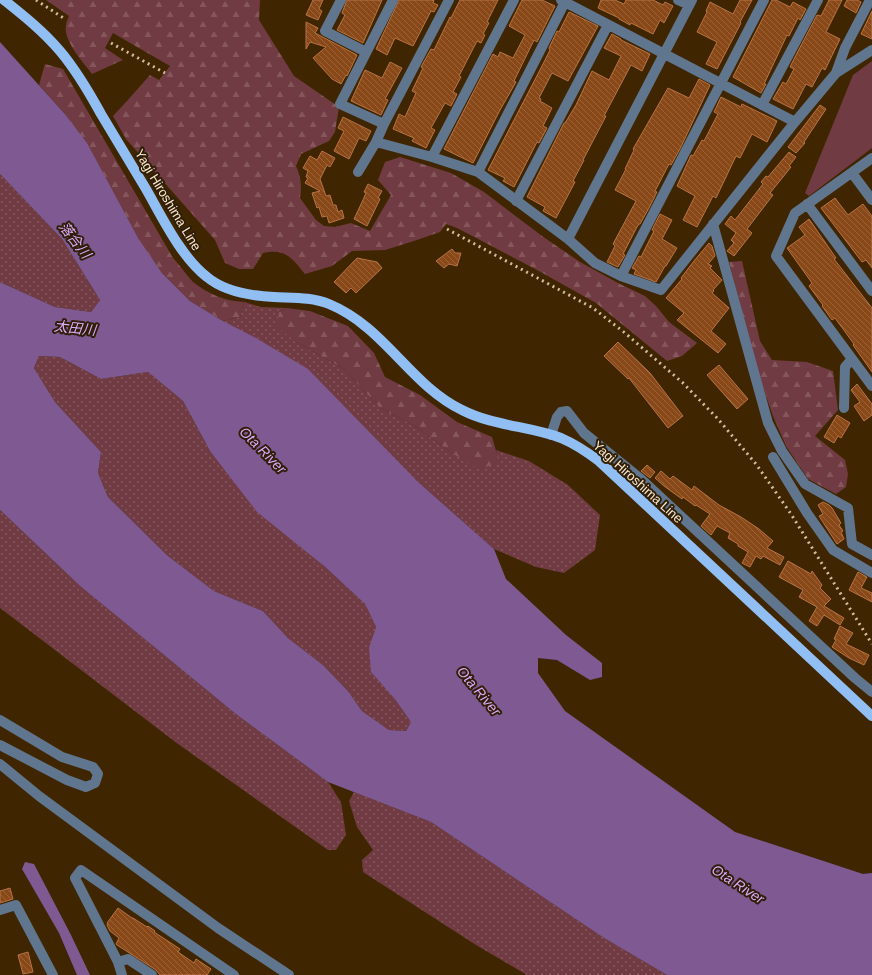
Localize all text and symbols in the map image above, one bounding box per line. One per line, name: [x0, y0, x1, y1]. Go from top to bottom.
street label: Yagi Hiroshima Line: [132, 147, 204, 253]
water label: 落合川: [56, 219, 95, 263]
water label: 太田川: [53, 318, 99, 338]
water label: Ota River: [236, 423, 291, 478]
street label: Yagi Hiroshima Line: [590, 438, 686, 526]
water label: Ota River: [454, 663, 505, 720]
water label: Ota River: [709, 861, 768, 908]

